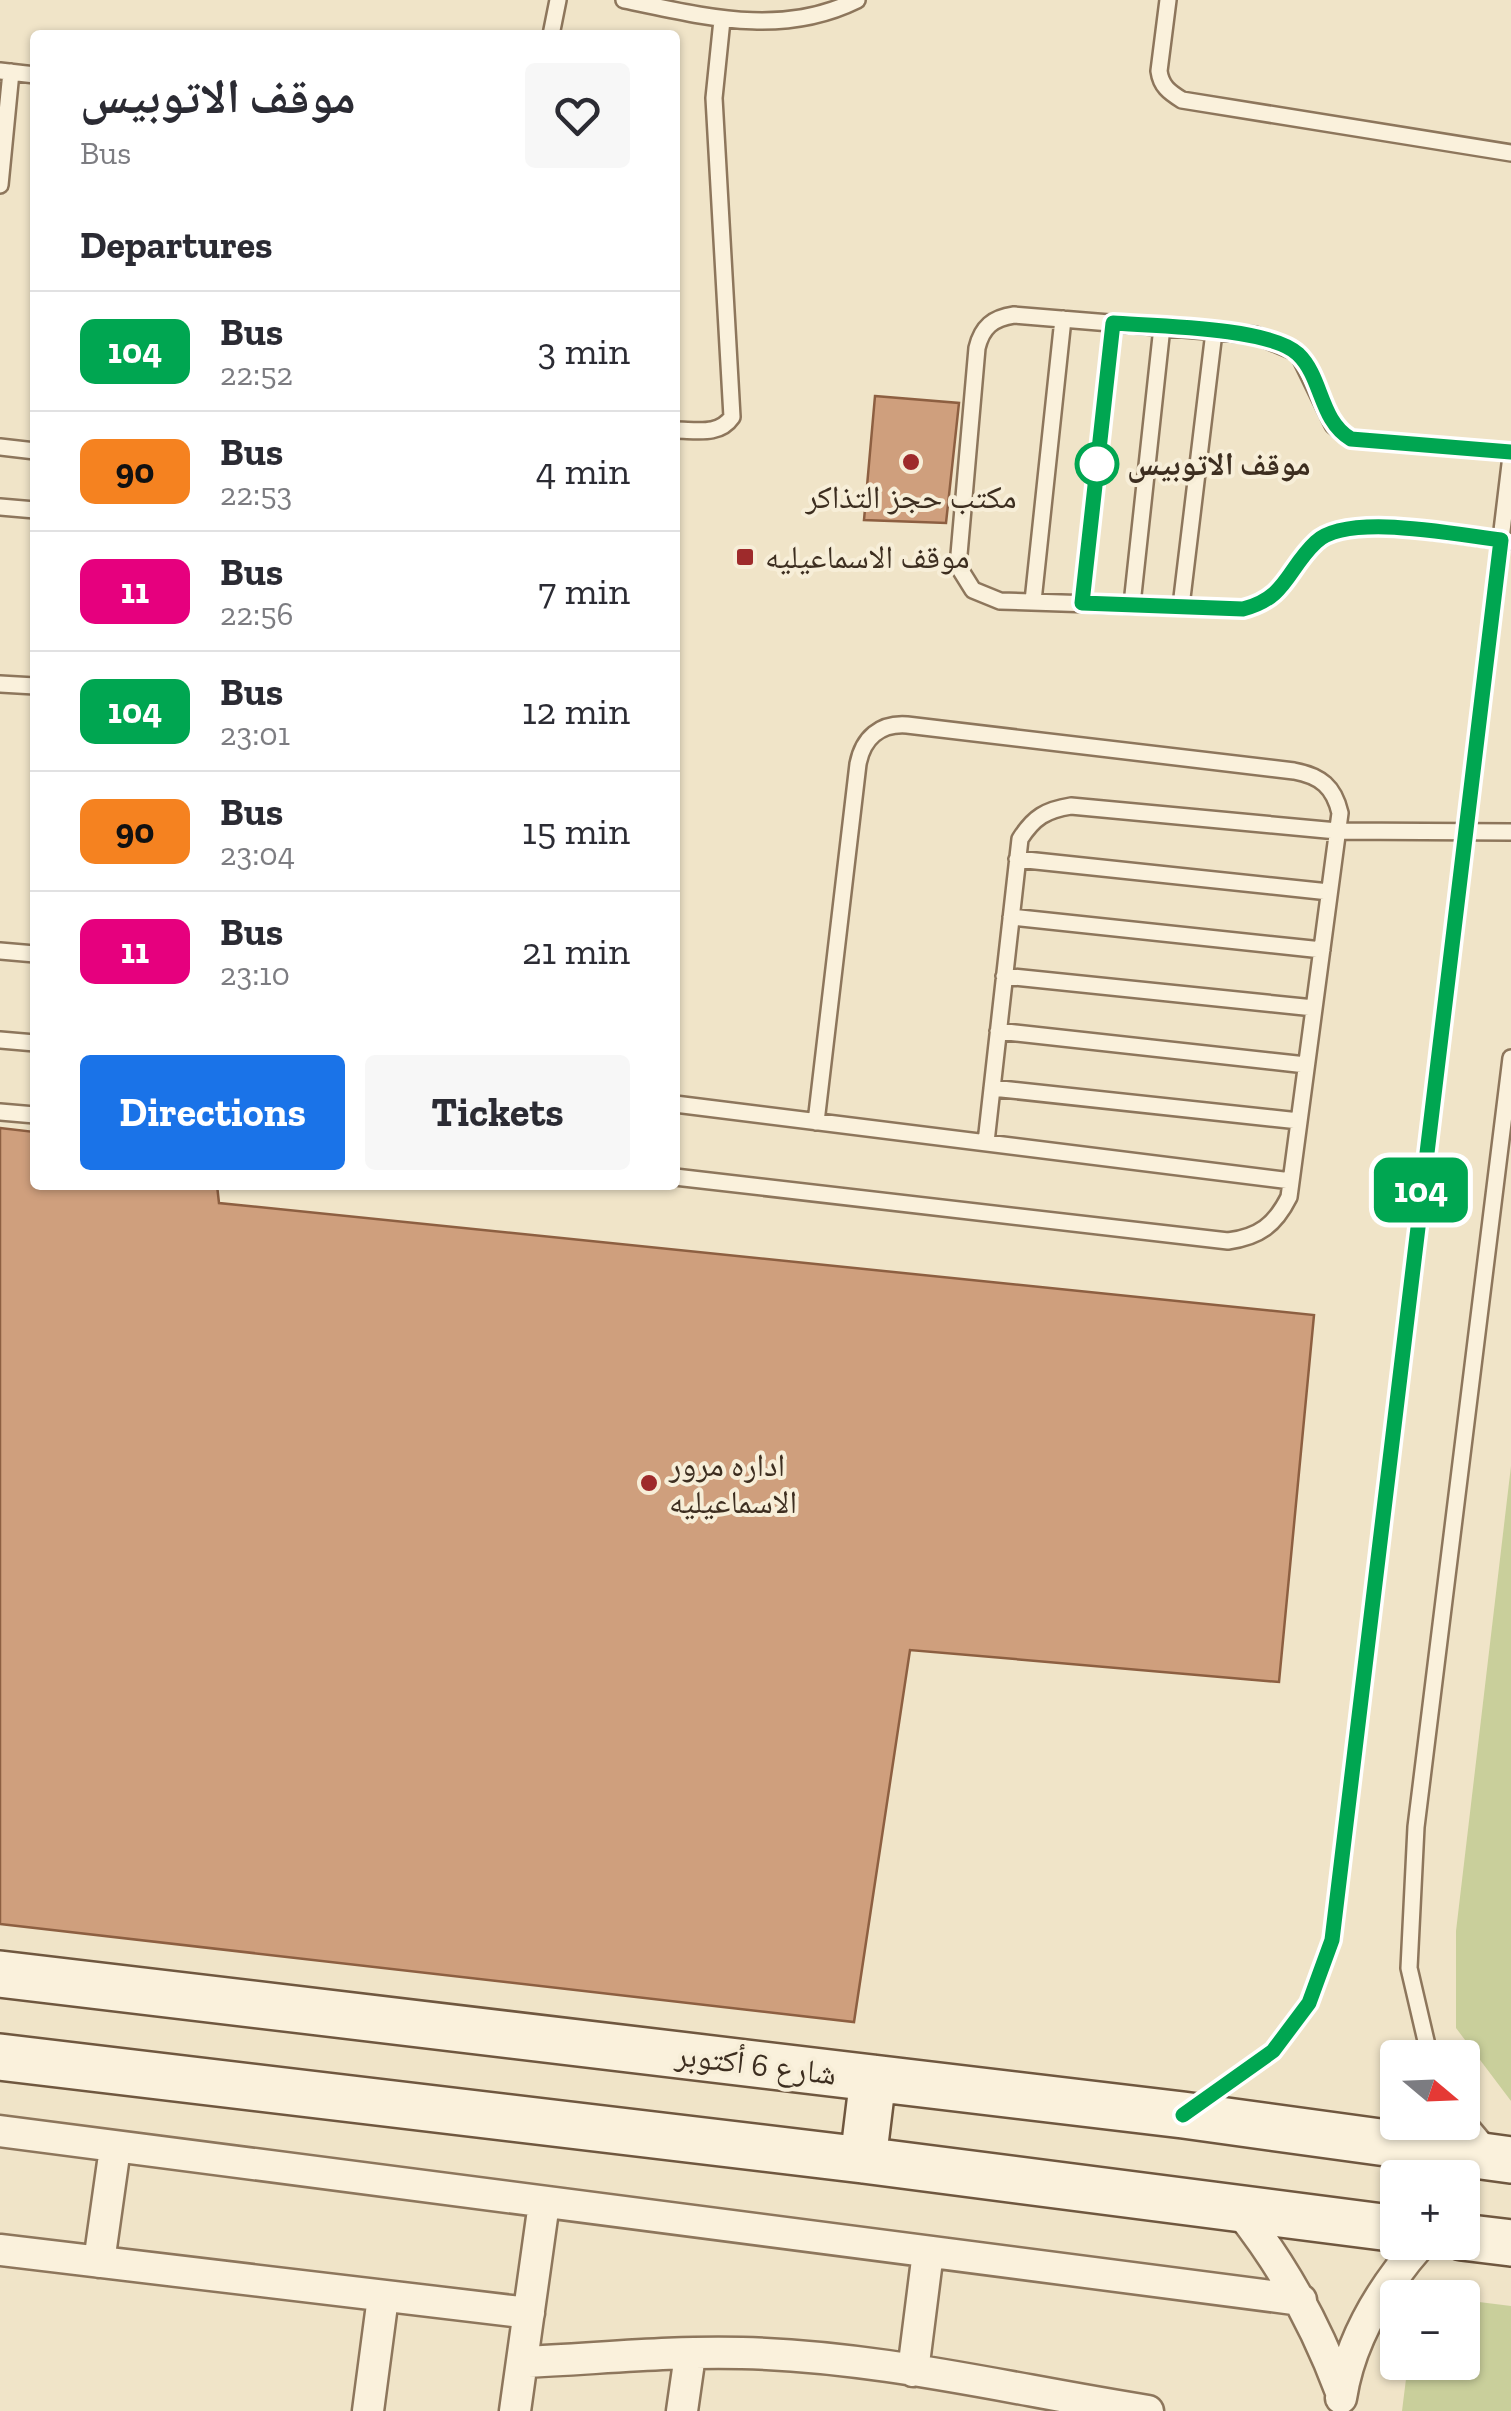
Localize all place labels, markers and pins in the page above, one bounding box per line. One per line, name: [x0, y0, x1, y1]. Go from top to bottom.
marker: موقف الاتوبيس: [1076, 443, 1118, 485]
place label: موقف الاتوبيس: [1127, 445, 1311, 483]
marker: مكتب حجز التذاكر: [900, 451, 922, 473]
place label: مكتب حجز التذاكر: [805, 478, 1016, 516]
place label: موقف الاسماعيليه: [765, 538, 969, 576]
marker: موقف الاسماعيليه: [734, 546, 756, 568]
place label: اداره مرور الاسماعيليه: [668, 1446, 797, 1521]
marker: اداره مرور الاسماعيليه: [638, 1472, 660, 1494]

